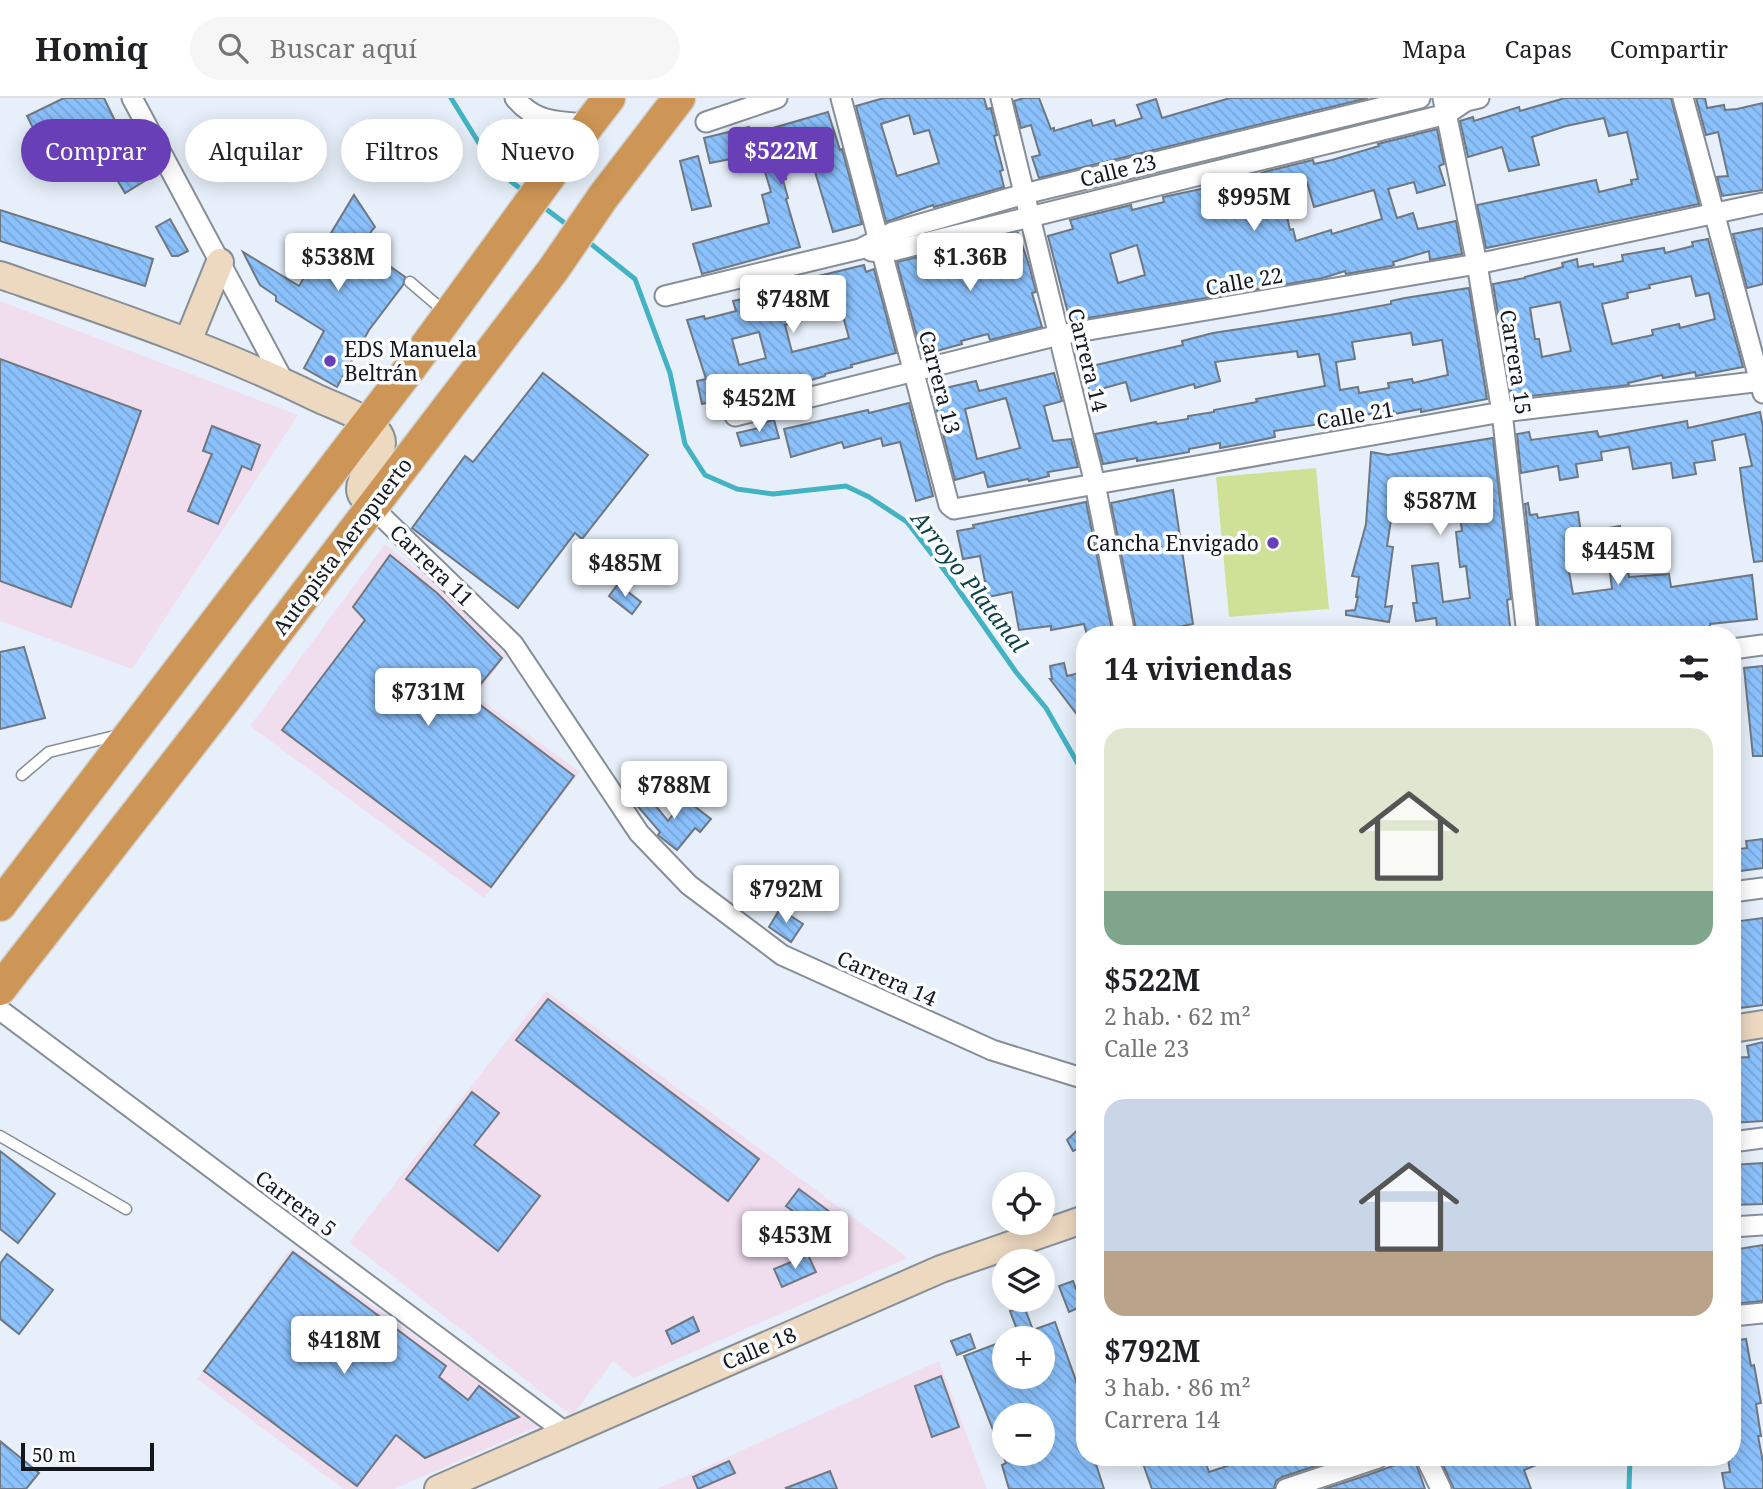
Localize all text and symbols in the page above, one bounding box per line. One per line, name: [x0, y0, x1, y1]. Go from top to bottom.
search box: [190, 17, 680, 80]
text: Homiq: [35, 26, 148, 71]
icon: search: [214, 29, 252, 67]
text: Buscar aquí: [270, 30, 417, 66]
text: Mapa: [1402, 32, 1466, 65]
text: Capas: [1504, 32, 1572, 65]
text: Compartir: [1610, 32, 1728, 65]
chip: Comprar: [21, 119, 171, 182]
chip: Alquilar: [185, 119, 327, 182]
chip: Filtros: [341, 119, 463, 182]
chip: Nuevo: [477, 119, 599, 182]
pin: $522M: [732, 127, 830, 187]
text: $522M: [744, 134, 818, 166]
street label: Calle 23: [1077, 147, 1159, 193]
pin: $995M: [1205, 174, 1303, 233]
text: $995M: [1217, 180, 1291, 212]
pin: $538M: [289, 234, 387, 293]
pin: $1.36B: [913, 234, 1027, 293]
text: $538M: [301, 240, 375, 272]
text: $1.36B: [933, 240, 1007, 272]
street label: Calle 22: [1203, 260, 1285, 302]
pin: $748M: [744, 275, 842, 335]
text: $748M: [756, 282, 830, 314]
street label: Carrera 14: [1062, 305, 1114, 415]
street label: Carrera 15: [1494, 307, 1538, 417]
street label: Carrera 13: [913, 327, 967, 437]
place label: EDS Manuela Beltrán: [344, 335, 477, 387]
marker: EDS Manuela Beltrán: [322, 353, 338, 369]
pin: $452M: [710, 374, 808, 434]
text: $452M: [722, 381, 796, 413]
street label: Calle 21: [1314, 394, 1396, 436]
street label: Autopista Aeropuerto: [266, 452, 418, 640]
pin: $587M: [1391, 478, 1489, 537]
text: $587M: [1403, 484, 1477, 516]
water label: Arroyo Platanal: [903, 502, 1035, 659]
street label: Carrera 11: [384, 518, 480, 612]
pin: $445M: [1569, 528, 1667, 587]
place label: Cancha Envigado: [1086, 529, 1259, 557]
text: $445M: [1581, 534, 1655, 566]
marker: Cancha Envigado: [1265, 535, 1281, 551]
pin: $485M: [576, 540, 674, 599]
text: $485M: [588, 546, 662, 578]
text: 14 viviendas: [1104, 648, 1292, 689]
icon: filters: [1675, 649, 1713, 687]
pin: $731M: [379, 668, 477, 728]
text: $731M: [391, 675, 465, 707]
pin: $788M: [625, 762, 723, 821]
text: $788M: [637, 768, 711, 800]
icon: home: [1346, 773, 1472, 899]
pin: $792M: [737, 866, 835, 925]
text: $792M: [749, 872, 823, 904]
street label: Carrera 14: [833, 944, 941, 1012]
text: $522M: [1104, 959, 1200, 1000]
text: 2 hab. · 62 m²: [1104, 1000, 1251, 1032]
text: Calle 23: [1104, 1032, 1189, 1064]
icon: home: [1346, 1144, 1472, 1270]
street label: Carrera 5: [250, 1163, 342, 1243]
map controls: [992, 1172, 1055, 1466]
button: locate: [992, 1172, 1055, 1235]
pin: $453M: [746, 1212, 844, 1271]
text: $453M: [758, 1218, 832, 1250]
button: layers: [992, 1249, 1055, 1312]
pin: $418M: [295, 1316, 393, 1376]
street label: Calle 18: [718, 1320, 800, 1376]
text: $418M: [307, 1323, 381, 1355]
button: +: [992, 1326, 1055, 1389]
text: $792M: [1104, 1330, 1200, 1371]
text: 3 hab. · 86 m²: [1104, 1371, 1251, 1403]
button: −: [992, 1403, 1055, 1466]
text: Carrera 14: [1104, 1403, 1220, 1435]
scale bar: [21, 1440, 154, 1472]
text: 50 m: [32, 1442, 76, 1468]

